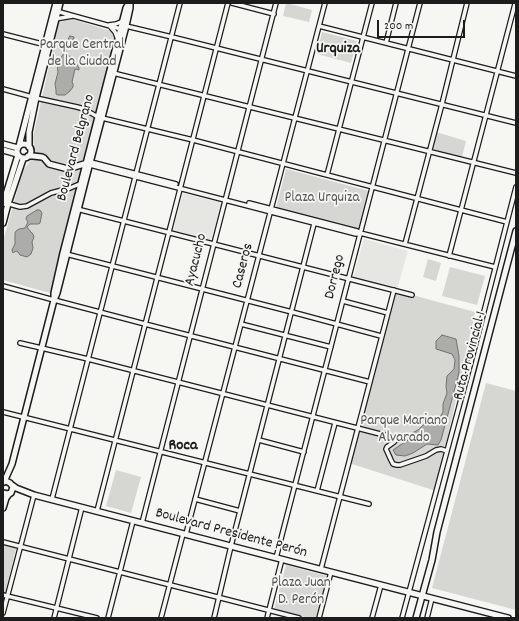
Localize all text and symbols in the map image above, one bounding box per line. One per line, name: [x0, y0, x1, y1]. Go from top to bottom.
scale bar: [379, 12, 467, 38]
text: 200 m: [384, 18, 413, 35]
park label: Parque Central de la Ciudad: [39, 37, 125, 72]
district label: Urquiza: [316, 40, 360, 60]
street label: Boulevard Belgrano: [54, 93, 100, 203]
park label: Plaza Urquiza: [285, 190, 359, 208]
street label: Ayacucho: [182, 232, 212, 288]
street label: Caseros: [229, 241, 259, 291]
street label: Dorrego: [322, 253, 350, 301]
street label: Ruta Provincial 1: [451, 310, 491, 402]
park label: Parque Mariano Alvarado: [360, 413, 448, 448]
district label: Roca: [169, 437, 197, 457]
street label: Boulevard Presidente Perón: [153, 505, 309, 563]
park label: Plaza Juan D. Perón: [271, 575, 331, 610]

